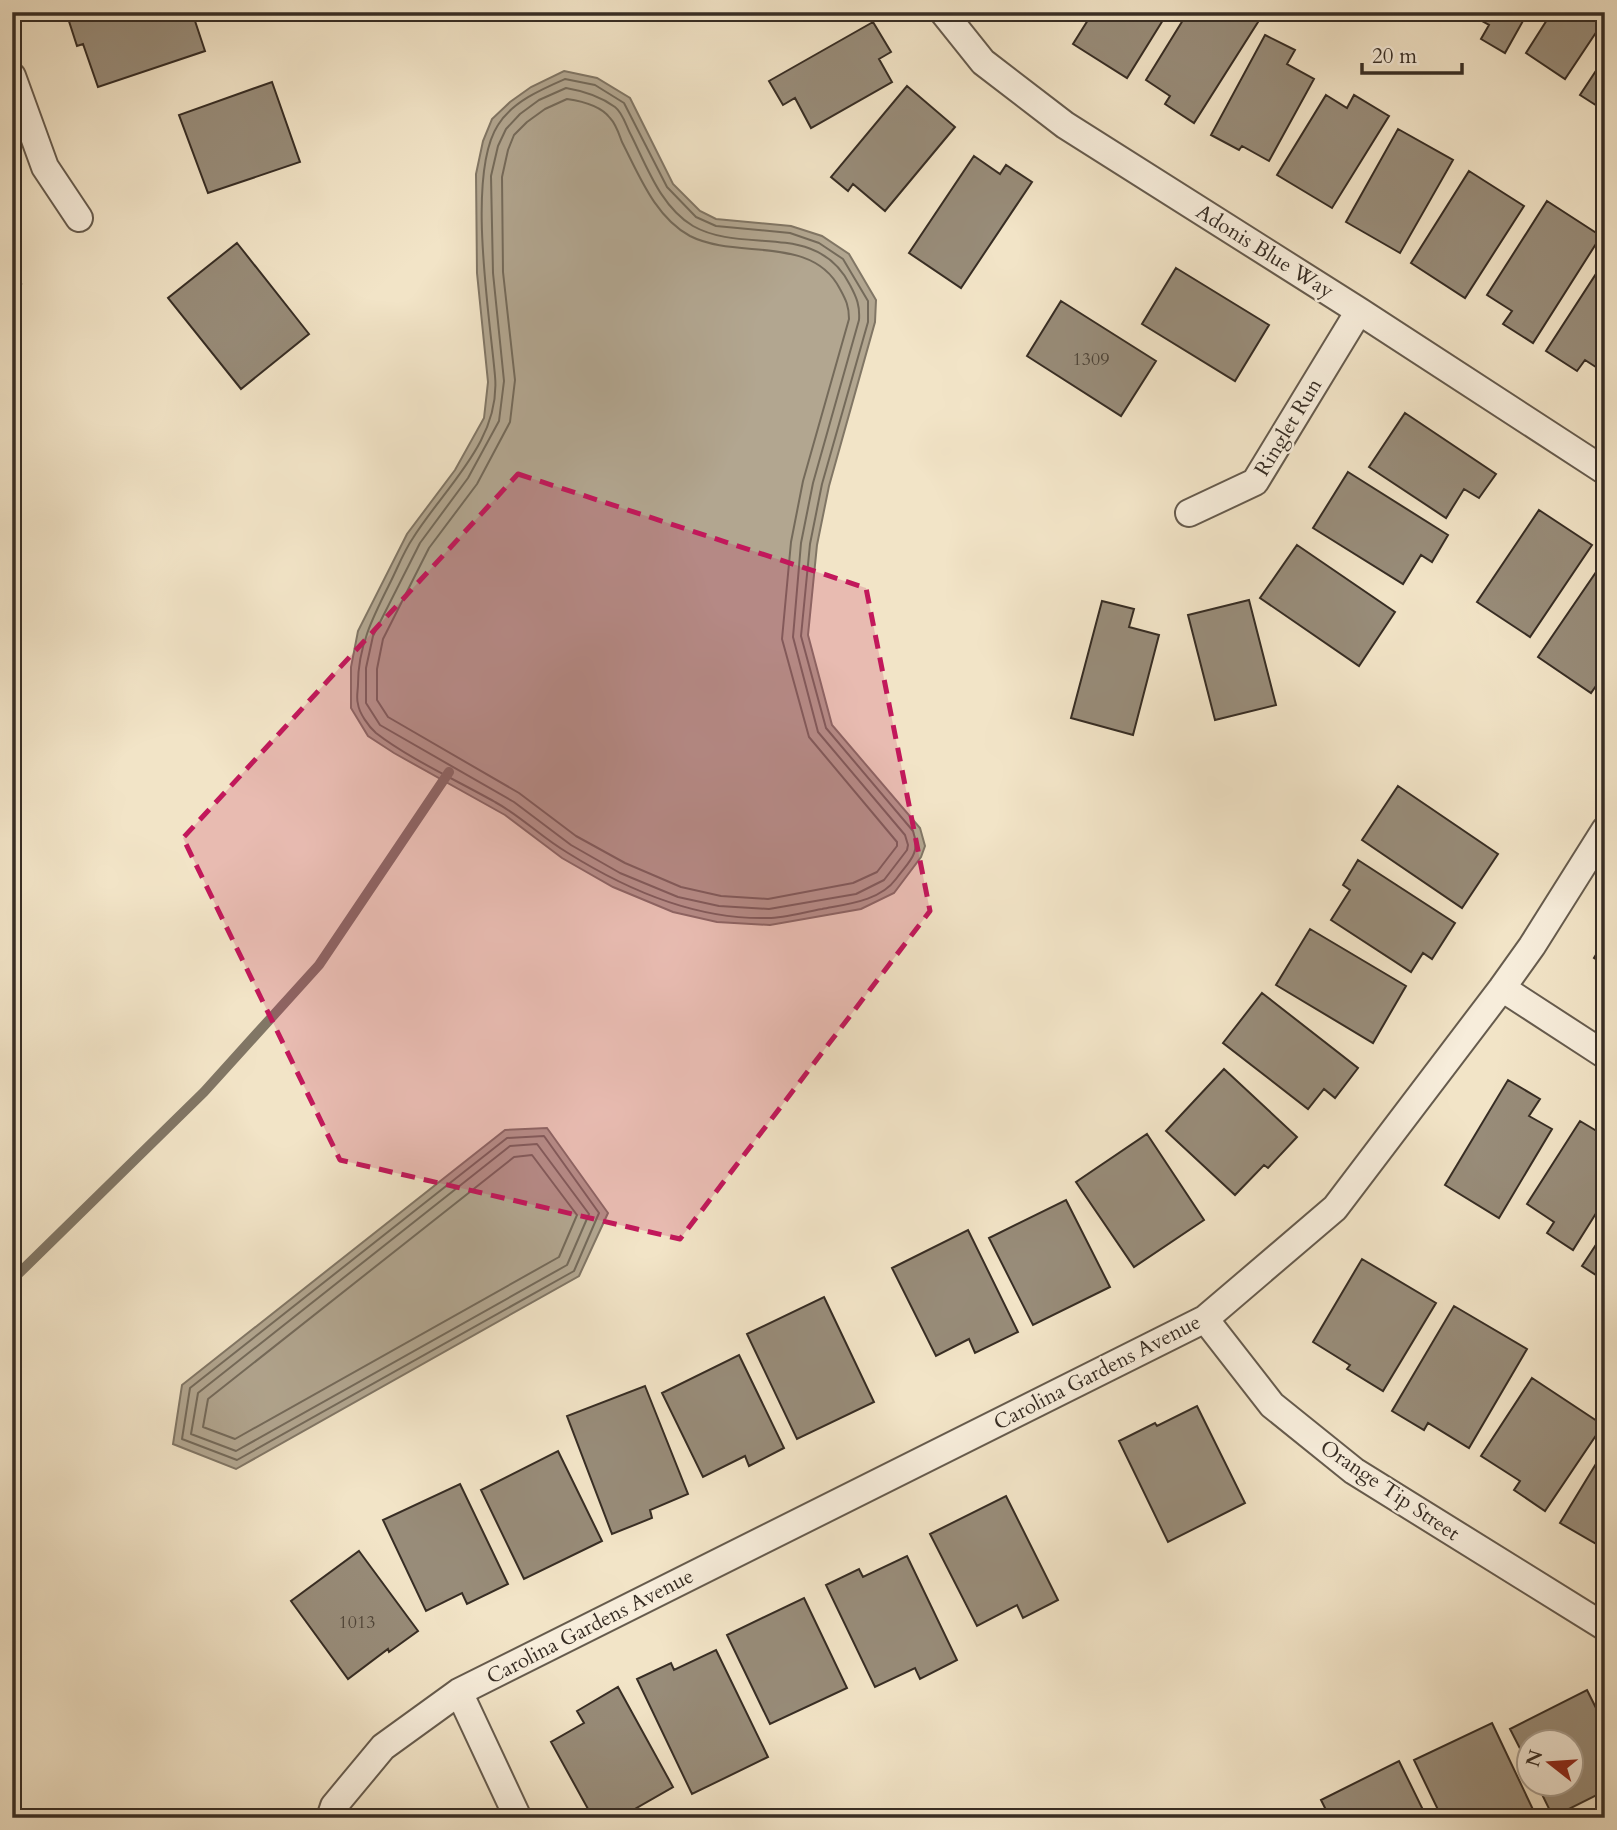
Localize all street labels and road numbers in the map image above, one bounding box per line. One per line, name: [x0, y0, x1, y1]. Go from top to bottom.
street label: Adonis Blue Way: [1190, 197, 1339, 305]
street label: Ringlet Run: [1248, 373, 1329, 482]
street label: Carolina Gardens Avenue: [989, 1308, 1206, 1437]
street label: Orange Tip Street: [1314, 1433, 1465, 1548]
street label: Carolina Gardens Avenue: [482, 1562, 699, 1691]

